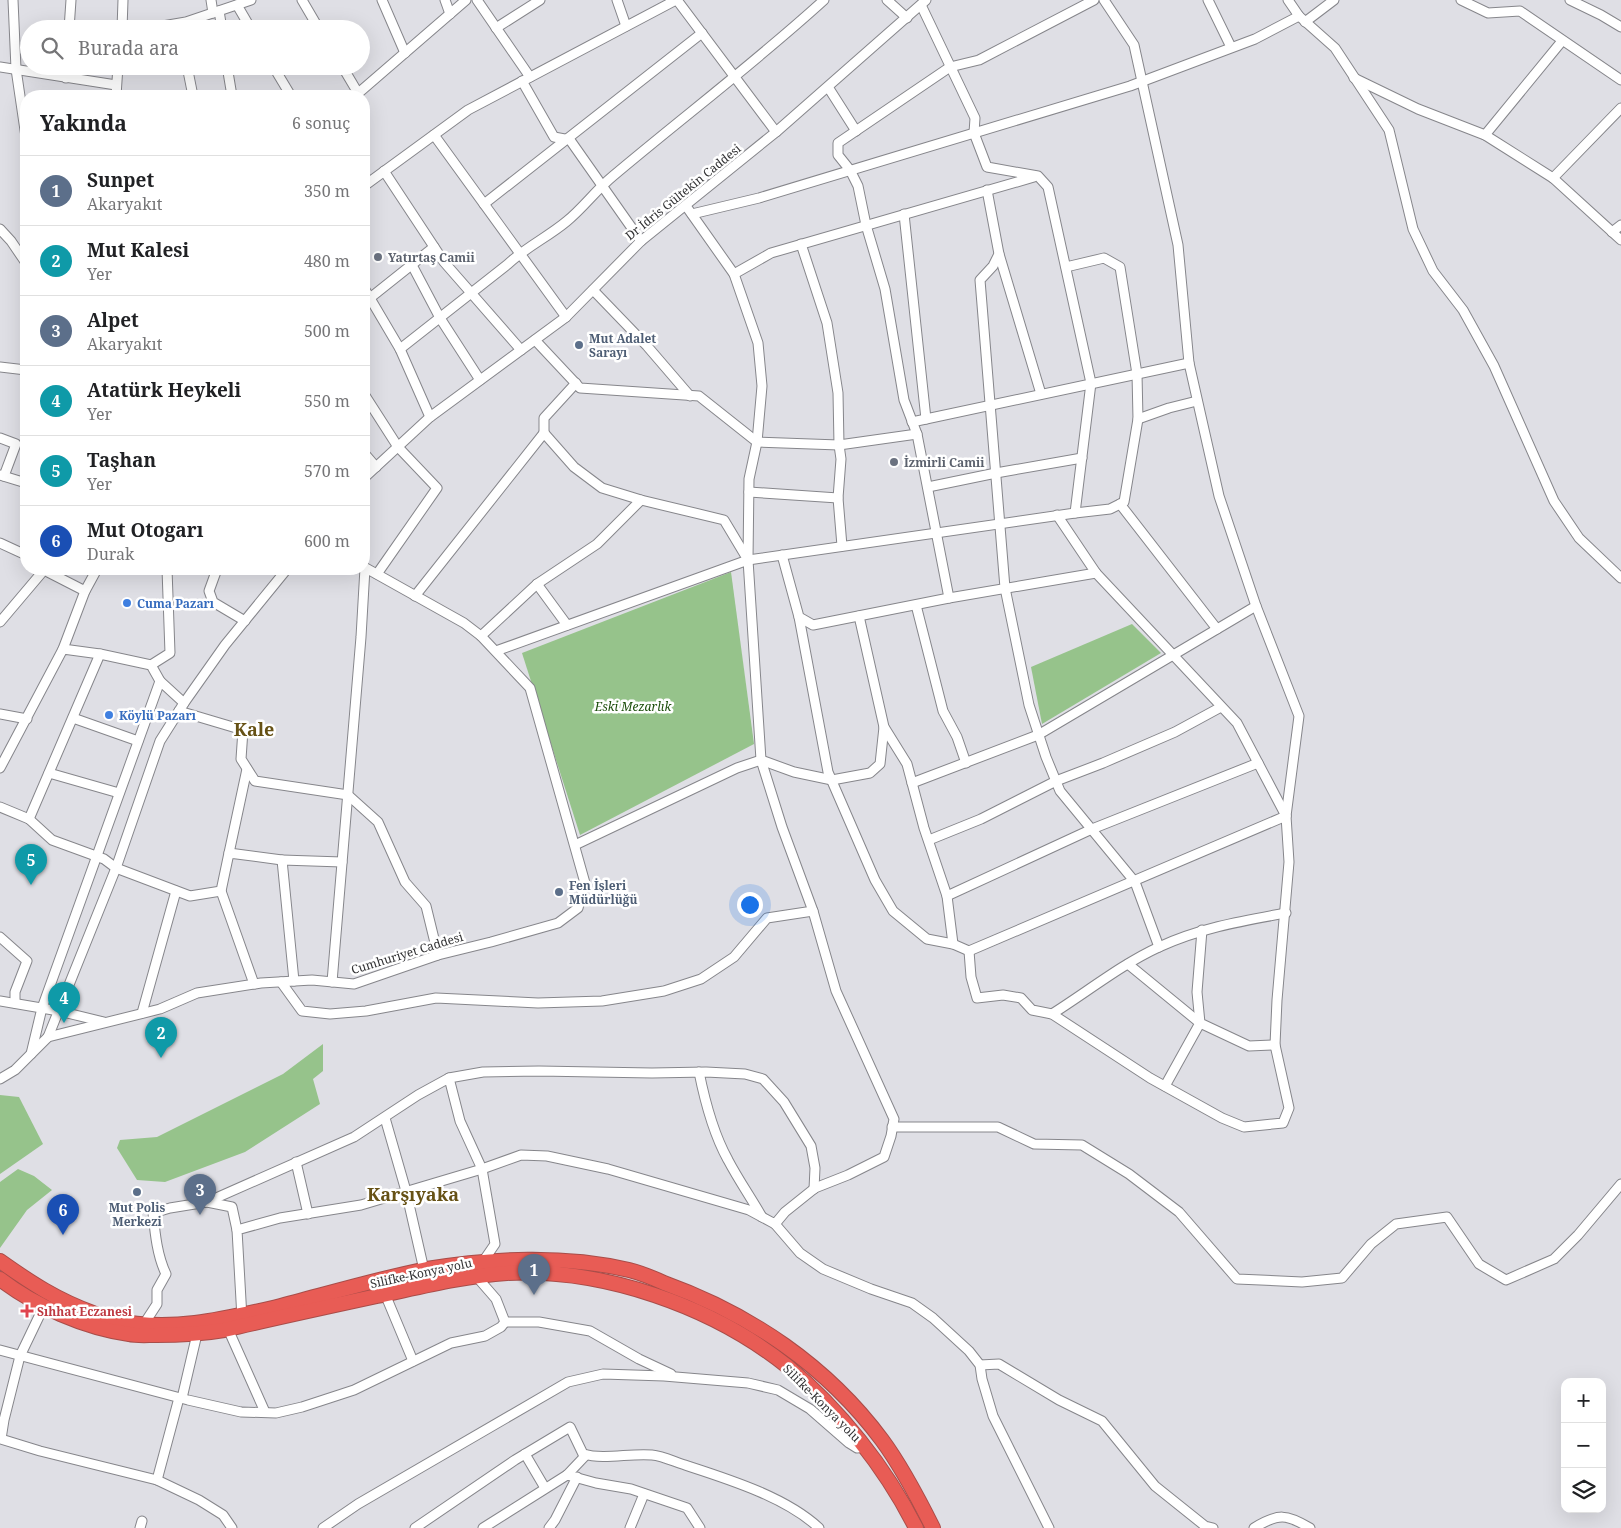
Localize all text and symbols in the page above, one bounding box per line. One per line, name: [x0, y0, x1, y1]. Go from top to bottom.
search box: [20, 20, 370, 75]
icon: search: [38, 34, 66, 62]
text: Burada ara: [78, 35, 179, 61]
text: Yakında: [40, 109, 127, 137]
text: 6 sonuç: [292, 112, 350, 134]
street label: Dr İdris Gültekin Caddesi: [622, 140, 744, 244]
text: Sunpet: [87, 167, 154, 193]
text: 1: [51, 180, 61, 202]
text: 350 m: [304, 180, 350, 202]
text: Akaryakıt: [87, 193, 162, 215]
text: Mut Kalesi: [87, 237, 189, 263]
place label: Yatırtaş Camii: [388, 249, 475, 266]
text: 2: [51, 250, 61, 272]
text: 480 m: [304, 250, 350, 272]
marker: Yatırtaş Camii: [372, 251, 384, 263]
text: Yer: [87, 263, 112, 285]
text: Alpet: [87, 307, 139, 333]
text: 3: [51, 320, 61, 342]
text: 500 m: [304, 320, 350, 342]
place label: Mut Adalet Sarayı: [589, 330, 656, 361]
text: Akaryakıt: [87, 333, 162, 355]
marker: Mut Adalet Sarayı: [573, 339, 585, 351]
text: Atatürk Heykeli: [87, 377, 241, 403]
text: 4: [51, 390, 61, 412]
text: 550 m: [304, 390, 350, 412]
text: Yer: [87, 403, 112, 425]
text: Taşhan: [87, 447, 156, 473]
place label: İzmirli Camii: [904, 454, 985, 471]
marker: İzmirli Camii: [888, 456, 900, 468]
text: 5: [51, 460, 61, 482]
text: 570 m: [304, 460, 350, 482]
text: Yer: [87, 473, 112, 495]
text: Mut Otogarı: [87, 517, 203, 543]
text: 6: [51, 530, 61, 552]
text: 600 m: [304, 530, 350, 552]
text: Durak: [87, 543, 134, 565]
place label: Cuma Pazarı: [137, 595, 215, 612]
marker: Cuma Pazarı: [121, 597, 133, 609]
park label: Eski Mezarlık: [594, 698, 672, 715]
place label: Köylü Pazarı: [119, 707, 197, 724]
marker: Köylü Pazarı: [103, 709, 115, 721]
district label: Kale: [234, 717, 274, 741]
pin: 5: [15, 844, 47, 885]
place label: Fen İşleri Müdürlüğü: [569, 877, 637, 908]
marker: Fen İşleri Müdürlüğü: [553, 886, 565, 898]
your location: [737, 892, 763, 918]
street label: Cumhuriyet Caddesi: [349, 928, 465, 978]
pin: 4: [48, 982, 80, 1023]
pin: 2: [145, 1017, 177, 1058]
pin: 3: [184, 1174, 216, 1215]
district label: Karşıyaka: [367, 1182, 459, 1206]
marker: Mut Polis Merkezi: [131, 1186, 143, 1198]
pin: 6: [47, 1194, 79, 1235]
place label: Mut Polis Merkezi: [109, 1199, 166, 1230]
street label: Silifke-Konya yolu: [369, 1254, 474, 1292]
pin: 1: [518, 1254, 550, 1295]
place label: Sıhhat Eczanesi: [37, 1303, 133, 1320]
marker: Sıhhat Eczanesi: [21, 1305, 33, 1317]
street label: Silifke-Konya yolu: [779, 1360, 865, 1446]
map controls: [1561, 1378, 1606, 1513]
button: +: [1561, 1378, 1606, 1423]
button: −: [1561, 1423, 1606, 1468]
button: layers: [1561, 1468, 1606, 1513]

